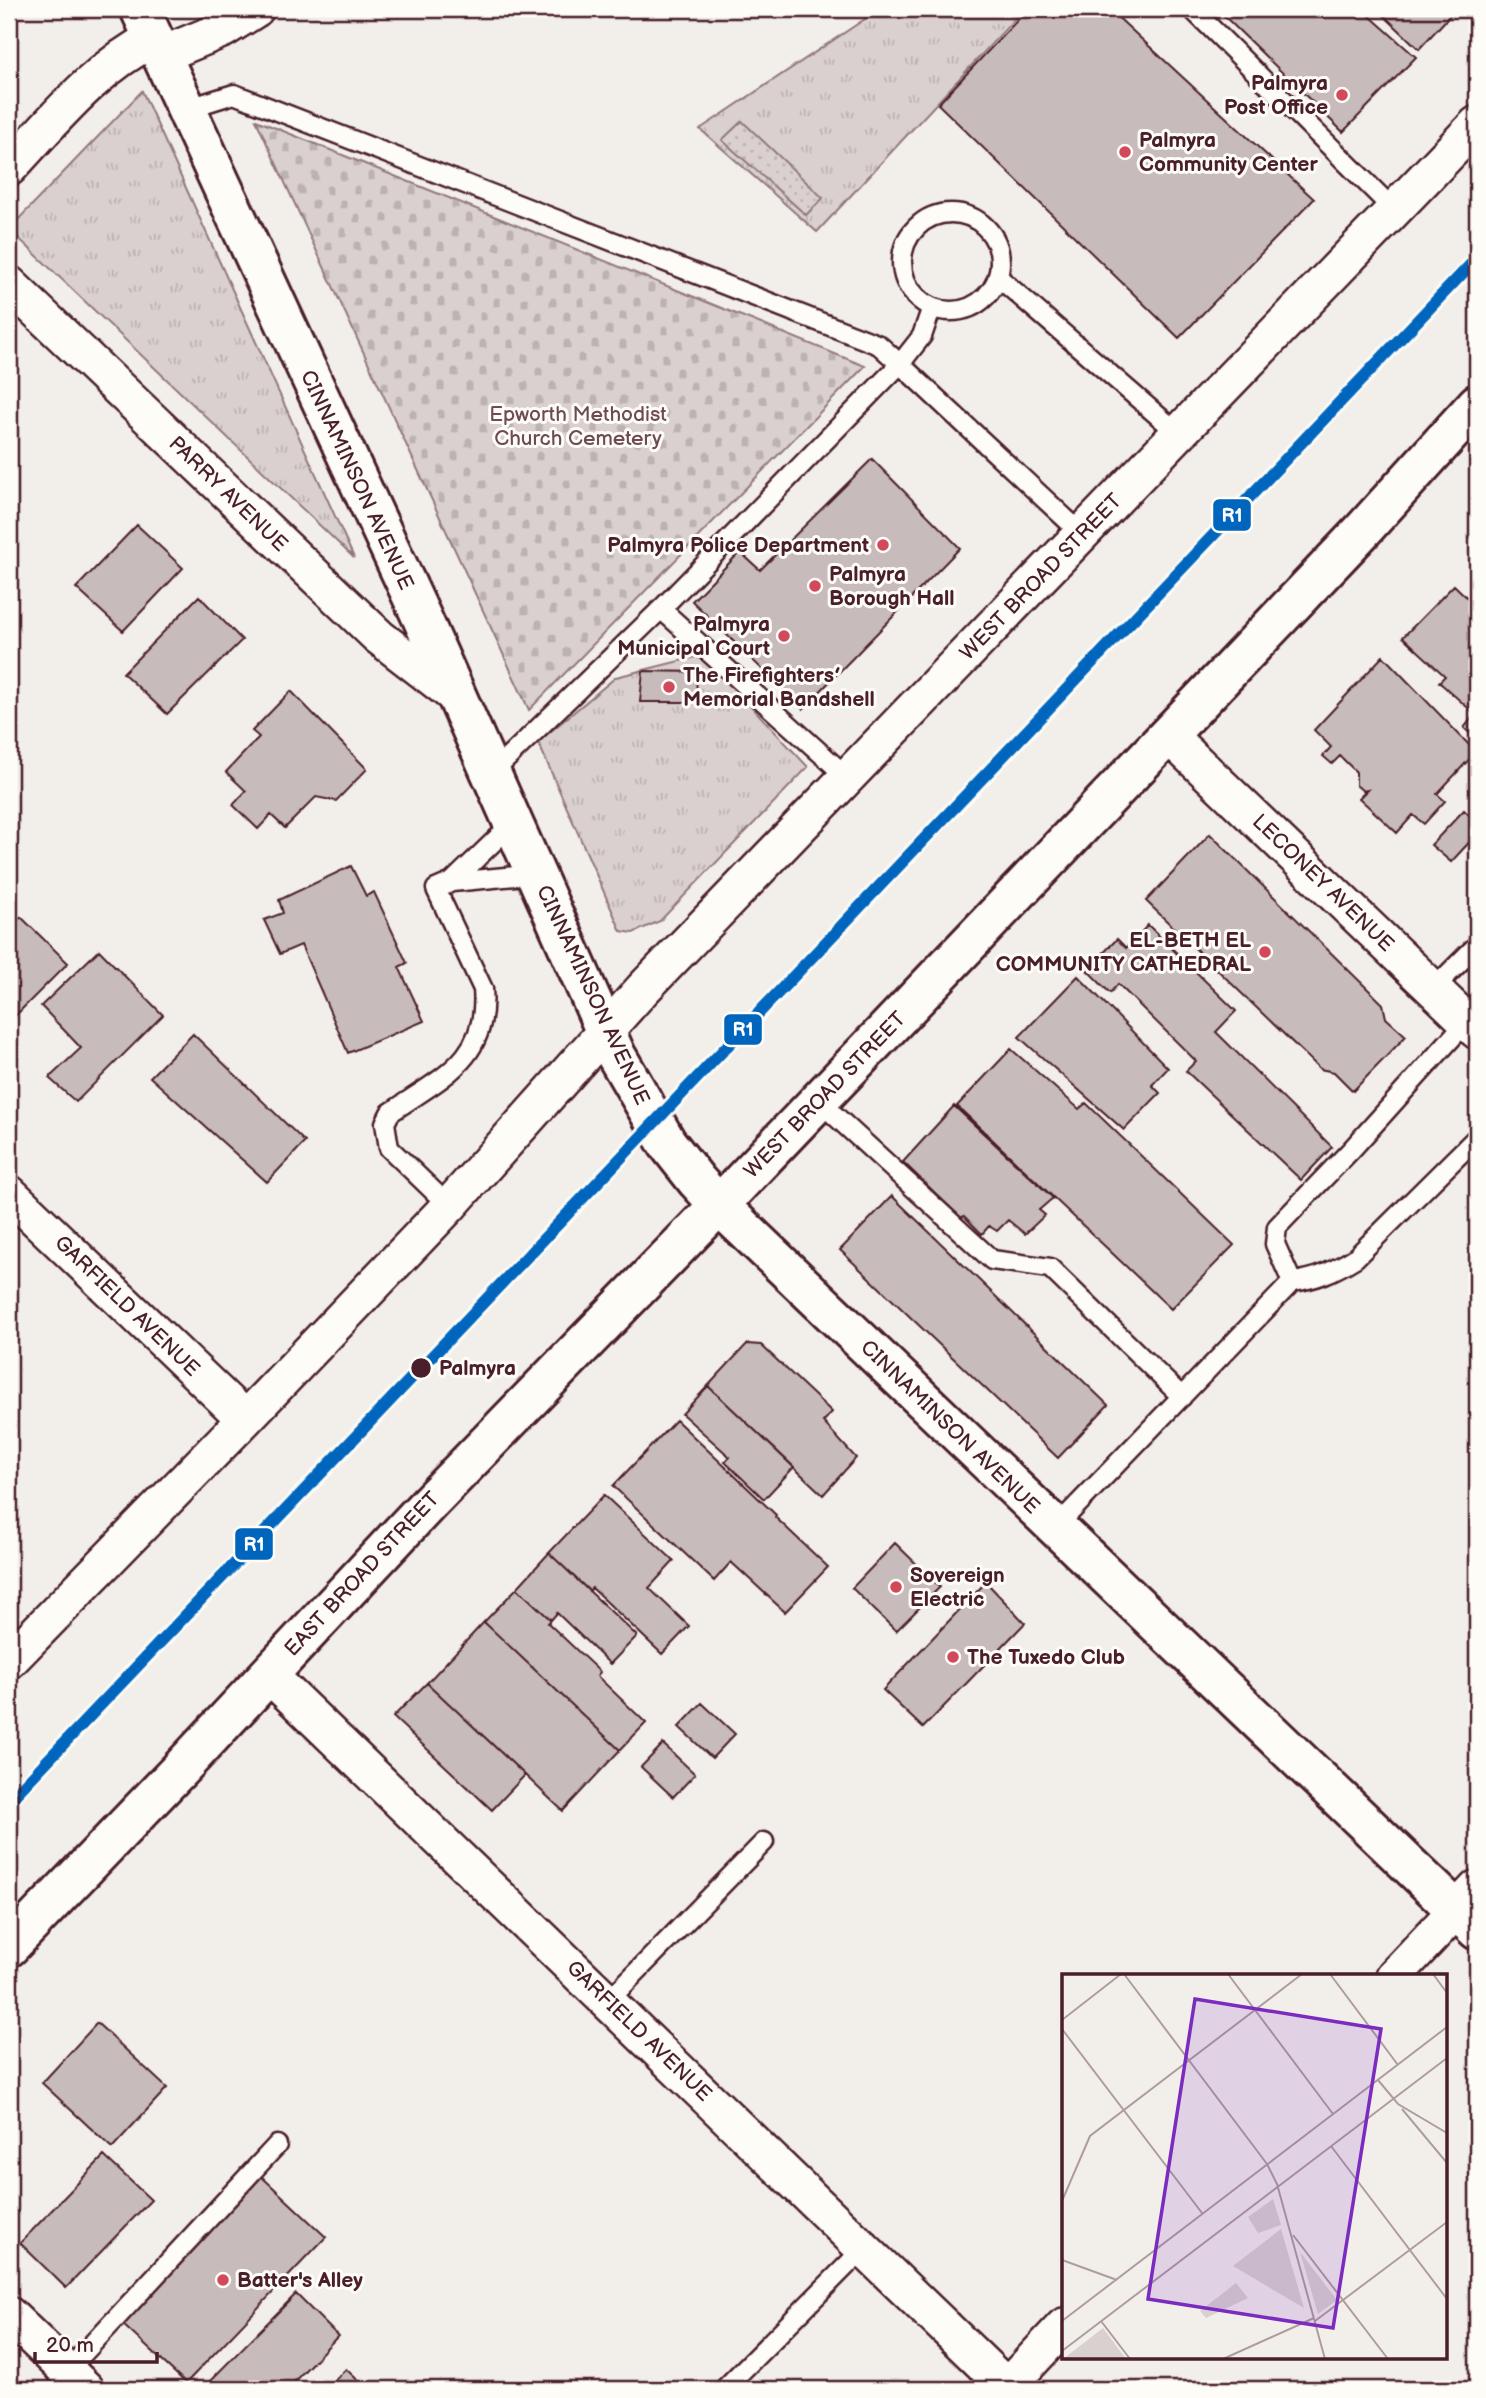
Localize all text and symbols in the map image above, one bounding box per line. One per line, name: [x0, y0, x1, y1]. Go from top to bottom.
place label: Palmyra Post Office: [1224, 71, 1328, 120]
marker: Palmyra Post Office: [1334, 87, 1350, 103]
place label: Palmyra Community Center: [1139, 128, 1318, 177]
marker: Palmyra Community Center: [1117, 144, 1133, 160]
street label: CINNAMINSON AVENUE: [295, 366, 419, 594]
park label: Epworth Methodist Church Cemetery: [489, 402, 667, 451]
street label: PARRY AVENUE: [163, 431, 293, 557]
street label: WEST BROAD STREET: [955, 488, 1127, 665]
line badge: R1: [1212, 498, 1252, 532]
text: R1: [1221, 505, 1243, 528]
place label: Palmyra Police Department: [607, 533, 869, 558]
marker: Palmyra Police Department: [875, 537, 891, 553]
place label: Palmyra Borough Hall: [829, 562, 955, 611]
marker: Palmyra Borough Hall: [807, 578, 823, 594]
place label: Palmyra Municipal Court: [617, 612, 770, 661]
marker: Palmyra Municipal Court: [776, 628, 792, 644]
place label: The Firefighters’ Memorial Bandshell: [683, 663, 875, 712]
marker: The Firefighters’ Memorial Bandshell: [661, 679, 677, 695]
street label: LECONEY AVENUE: [1247, 809, 1399, 957]
street label: CINNAMINSON AVENUE: [531, 881, 655, 1109]
place label: EL-BETH EL COMMUNITY CATHEDRAL: [996, 928, 1251, 977]
marker: EL-BETH EL COMMUNITY CATHEDRAL: [1257, 944, 1273, 960]
street label: WEST BROAD STREET: [739, 1006, 911, 1183]
line badge: R1: [723, 1013, 763, 1046]
text: R1: [732, 1019, 754, 1042]
street label: GARFIELD AVENUE: [49, 1230, 205, 1382]
street label: CINNAMINSON AVENUE: [855, 1335, 1045, 1519]
marker: Palmyra: [409, 1356, 433, 1380]
place label: Palmyra: [439, 1356, 516, 1381]
street label: EAST BROAD STREET: [279, 1486, 445, 1661]
line badge: R1: [234, 1527, 274, 1561]
text: R1: [243, 1534, 265, 1557]
place label: Sovereign Electric: [910, 1563, 1005, 1612]
marker: Sovereign Electric: [888, 1579, 904, 1595]
place label: The Tuxedo Club: [967, 1645, 1125, 1670]
marker: The Tuxedo Club: [945, 1649, 961, 1665]
street label: GARFIELD AVENUE: [561, 1955, 717, 2107]
inset map: [1062, 1974, 1448, 2360]
place label: Batter's Alley: [237, 2268, 363, 2293]
marker: Batter's Alley: [215, 2272, 231, 2288]
scale bar: [35, 2321, 158, 2365]
text: 20 m: [46, 2333, 94, 2358]

